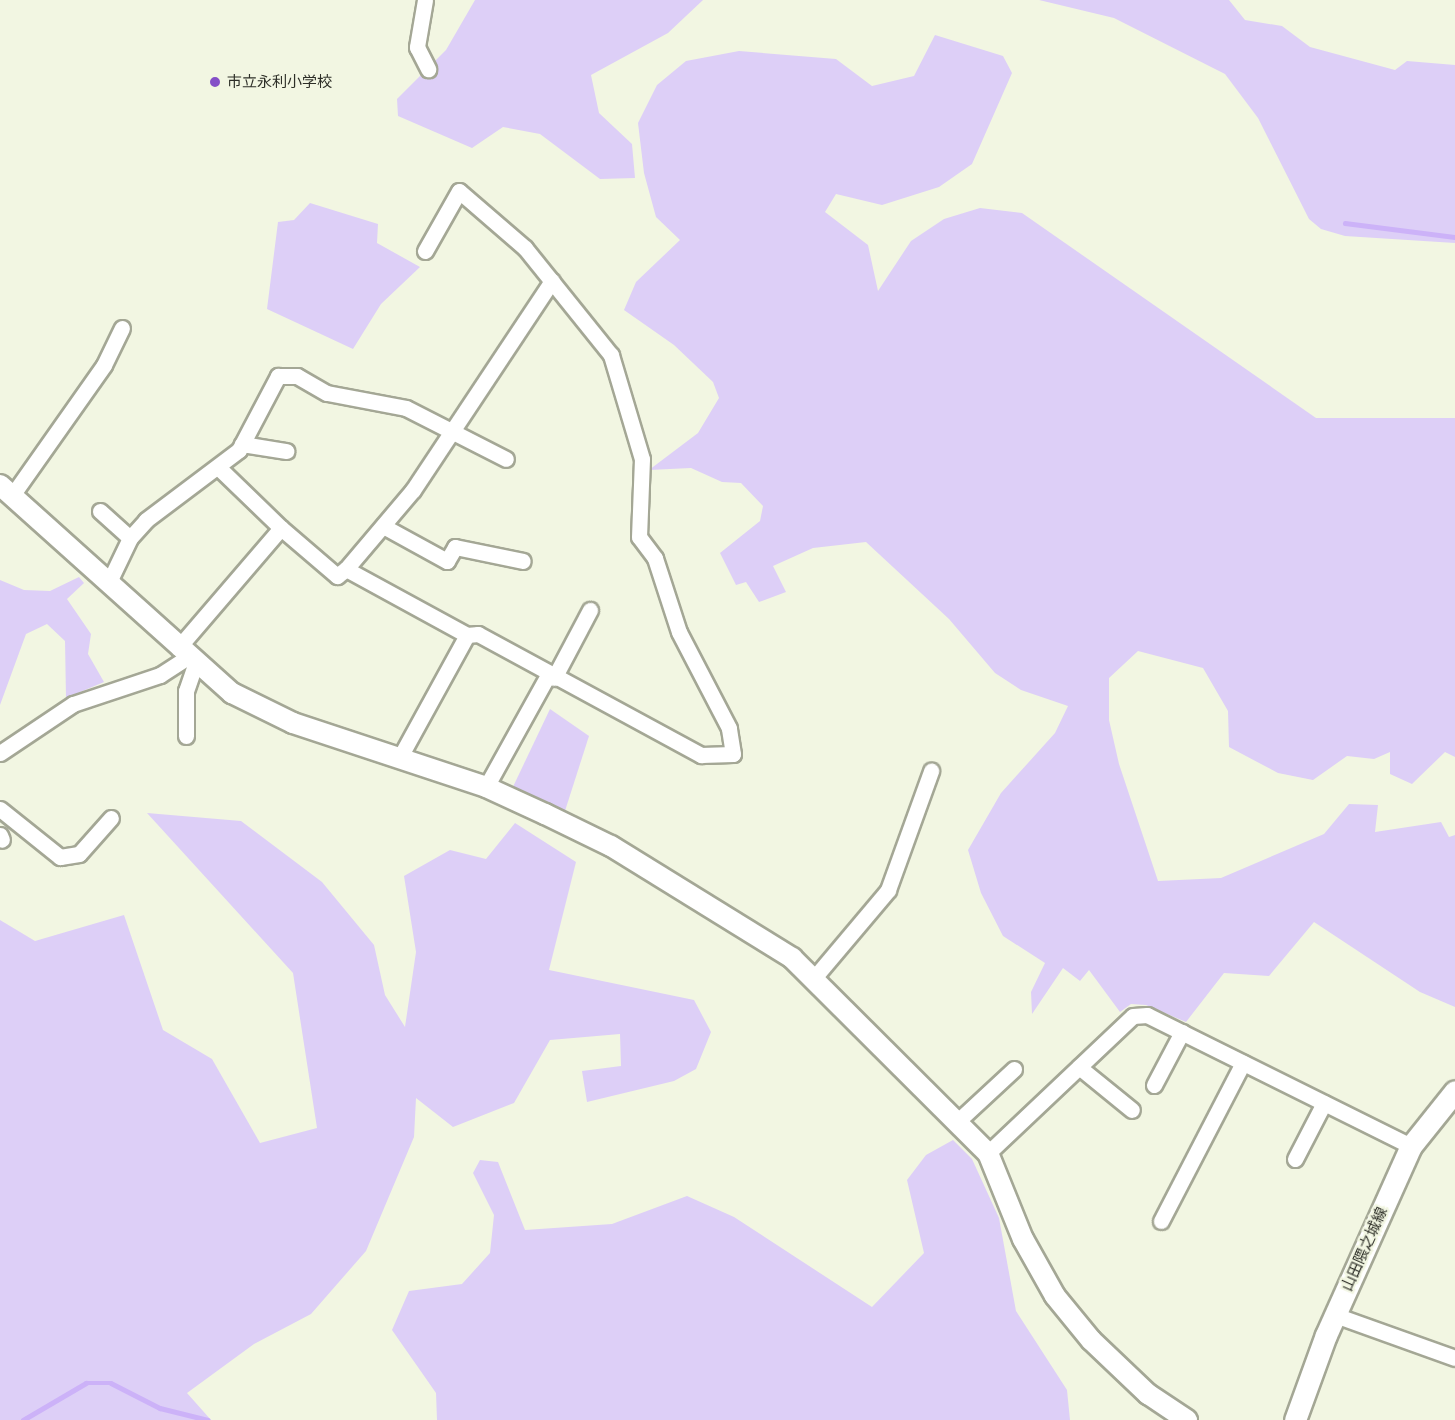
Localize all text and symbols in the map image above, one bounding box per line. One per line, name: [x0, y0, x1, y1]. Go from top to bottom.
place label: 市立永利小学校: [227, 73, 332, 91]
marker: 市立永利小学校: [208, 75, 222, 89]
street label: 山田隈之城線: [1337, 1204, 1391, 1294]

